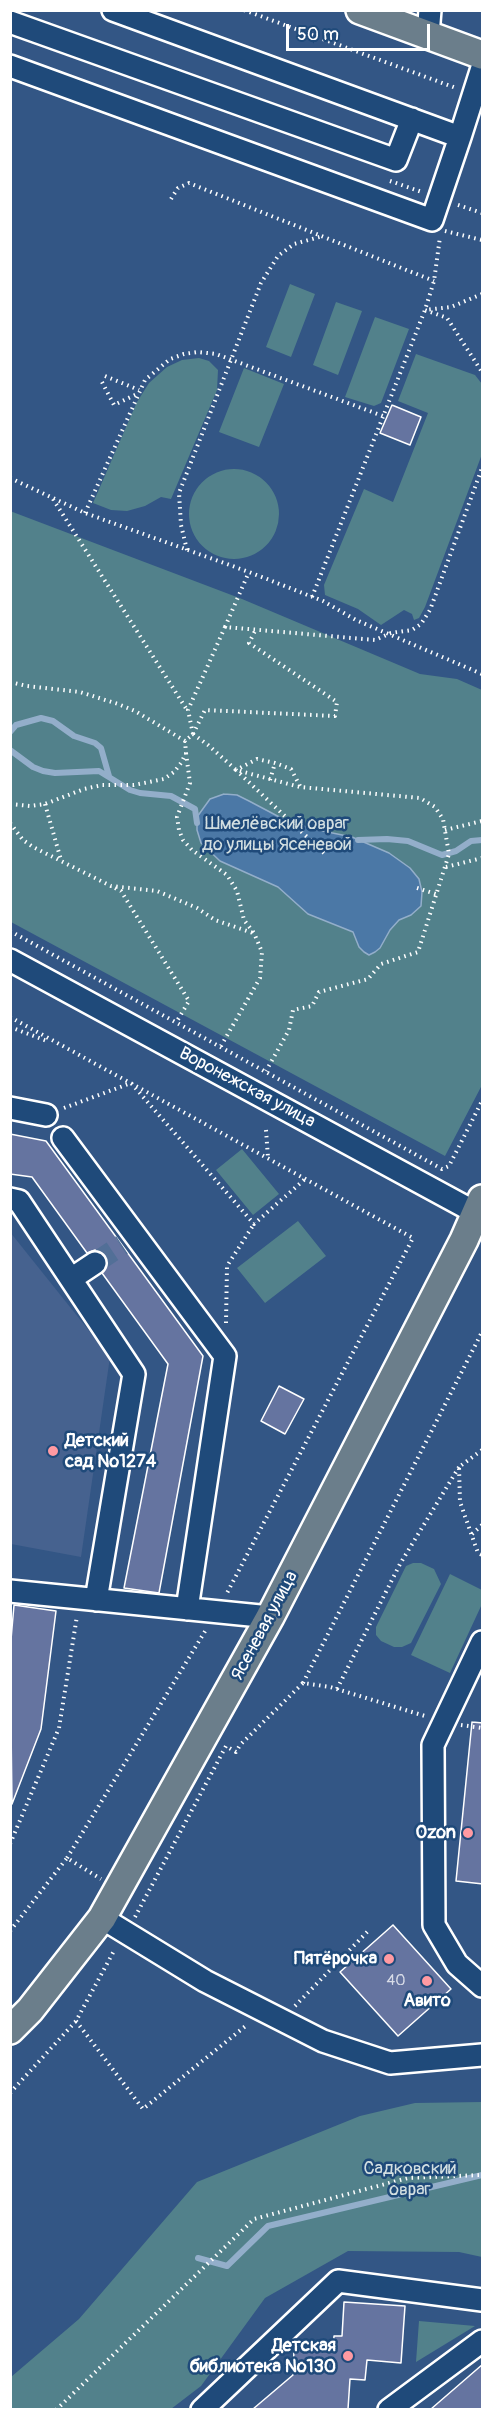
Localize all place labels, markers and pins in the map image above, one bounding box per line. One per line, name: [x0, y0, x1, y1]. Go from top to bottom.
place label: Детский сад №1274: [65, 1430, 156, 1472]
marker: Детский сад №1274: [46, 1444, 60, 1458]
place label: Ozon: [416, 1822, 456, 1844]
marker: Ozon: [461, 1826, 475, 1840]
place label: Пятёрочка: [294, 1948, 377, 1970]
marker: Пятёрочка: [382, 1952, 396, 1966]
marker: Авито: [420, 1974, 434, 1988]
place label: Авито: [403, 1990, 451, 2012]
place label: Детская библиотека №130: [190, 2335, 336, 2378]
marker: Детская библиотека №130: [341, 2349, 355, 2363]

